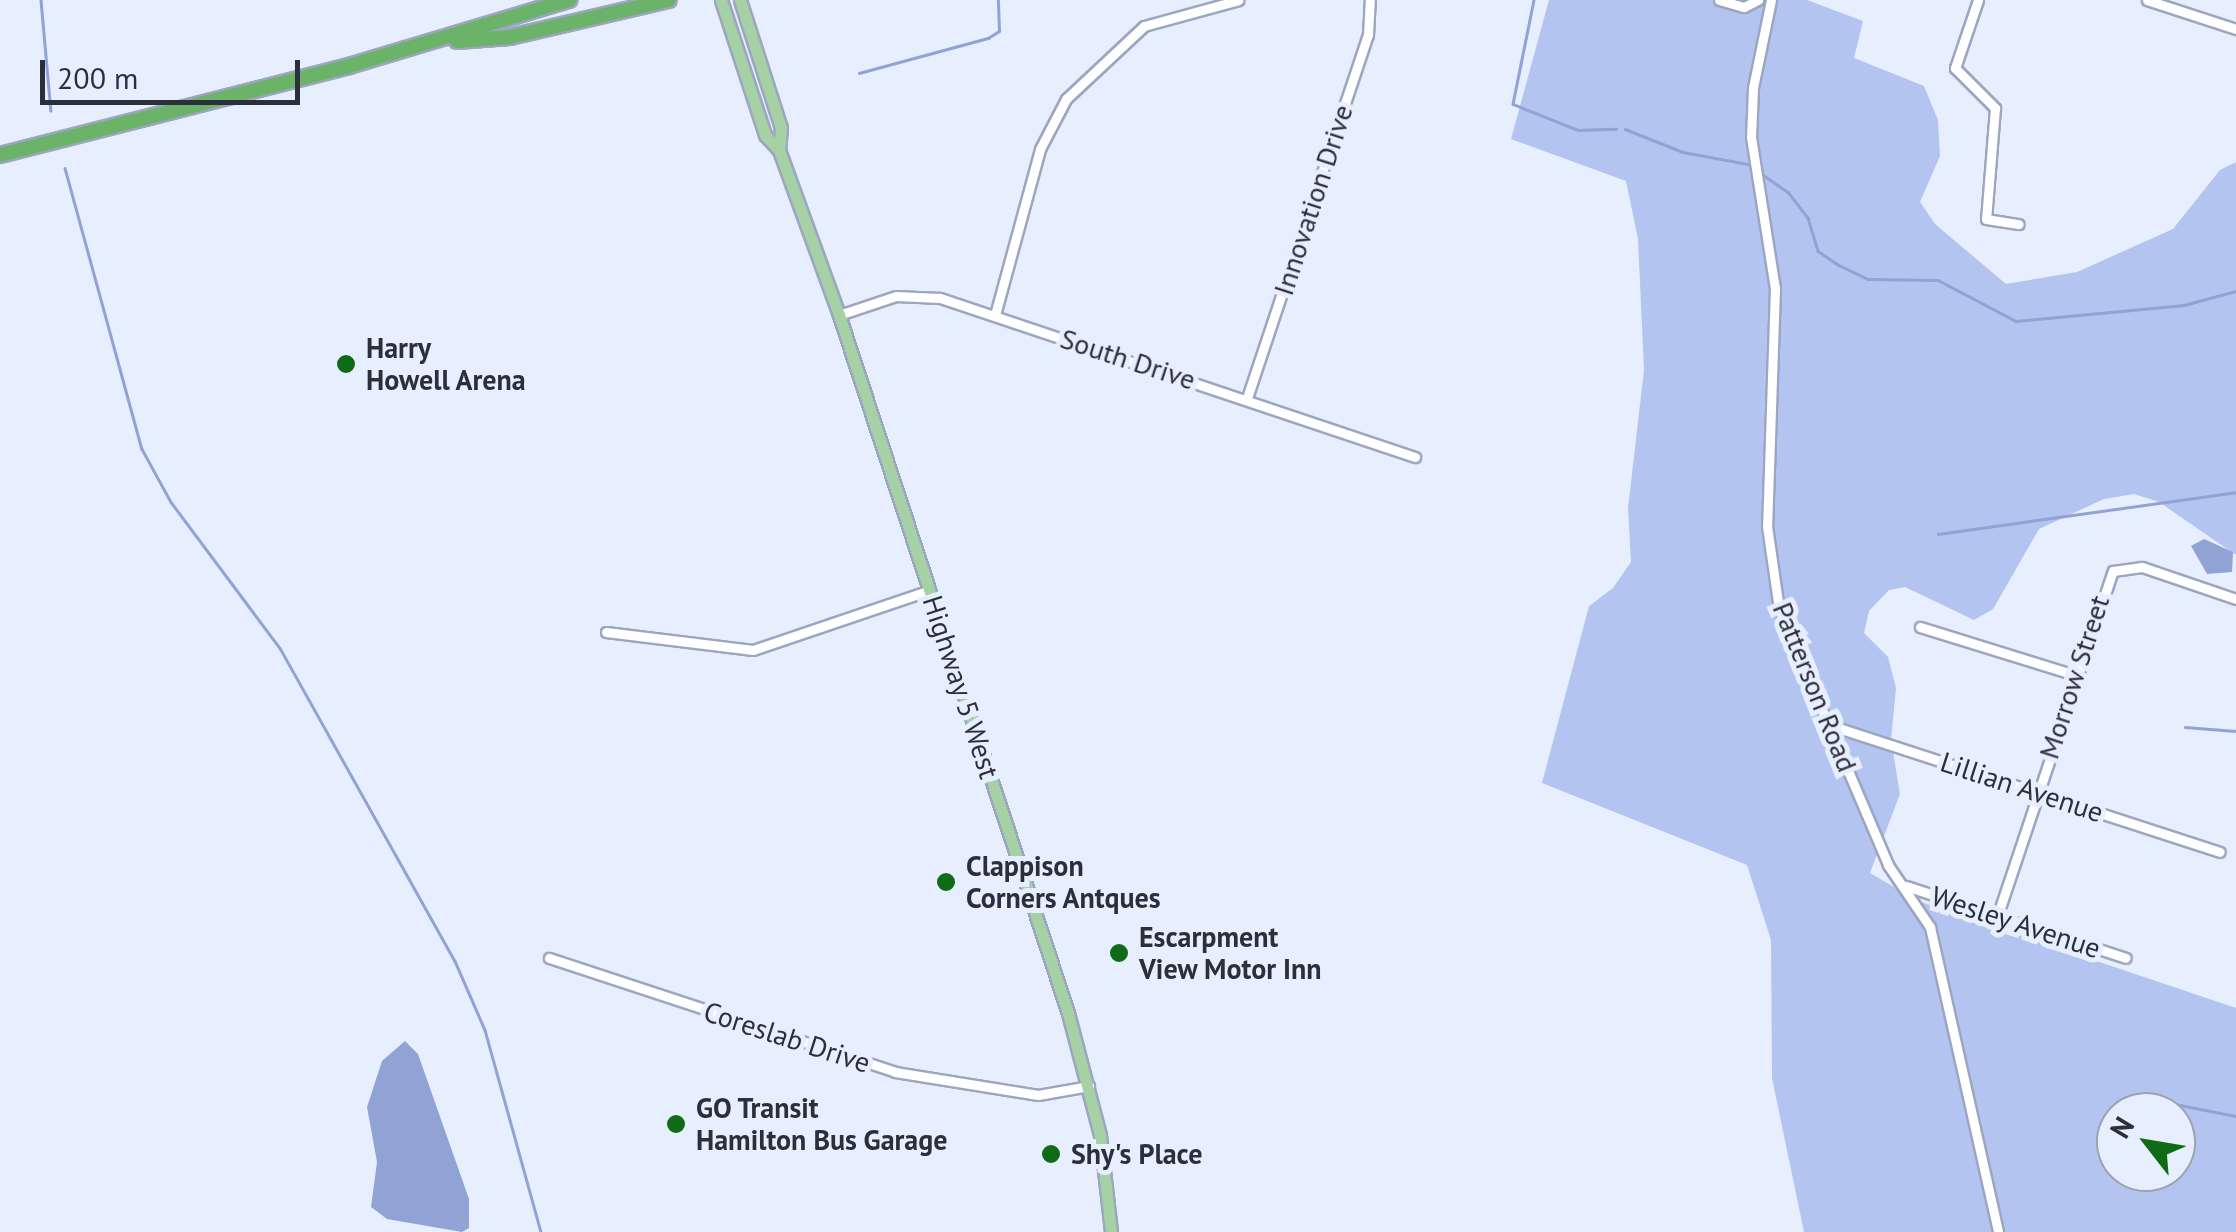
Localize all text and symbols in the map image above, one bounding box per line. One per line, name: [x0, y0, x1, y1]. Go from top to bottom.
scale bar: [45, 40, 305, 102]
text: 200 m: [57, 58, 138, 97]
street label: Innovation Drive: [1266, 100, 1360, 300]
street label: South Drive: [1056, 321, 1200, 397]
place label: Harry Howell Arena: [366, 331, 527, 397]
marker: Harry Howell Arena: [335, 353, 357, 375]
street label: Highway 5 West: [915, 591, 1007, 783]
street label: Morrow Street: [2032, 591, 2116, 763]
street label: Patterson Road: [1766, 597, 1864, 777]
street label: Lillian Avenue: [1936, 745, 2108, 829]
place label: Clappison Corners Antques: [966, 849, 1162, 915]
marker: Clappison Corners Antques: [935, 871, 957, 893]
street label: Wesley Avenue: [1926, 879, 2106, 965]
place label: Escarpment View Motor Inn: [1139, 920, 1322, 986]
marker: Escarpment View Motor Inn: [1108, 942, 1130, 964]
street label: Coreslab Drive: [700, 994, 874, 1080]
place label: GO Transit Hamilton Bus Garage: [696, 1091, 948, 1157]
north arrow: [2096, 1092, 2196, 1192]
text: N: [2101, 1110, 2142, 1145]
marker: GO Transit Hamilton Bus Garage: [665, 1113, 687, 1135]
place label: Shy's Place: [1071, 1137, 1202, 1171]
marker: Shy's Place: [1040, 1143, 1062, 1165]

